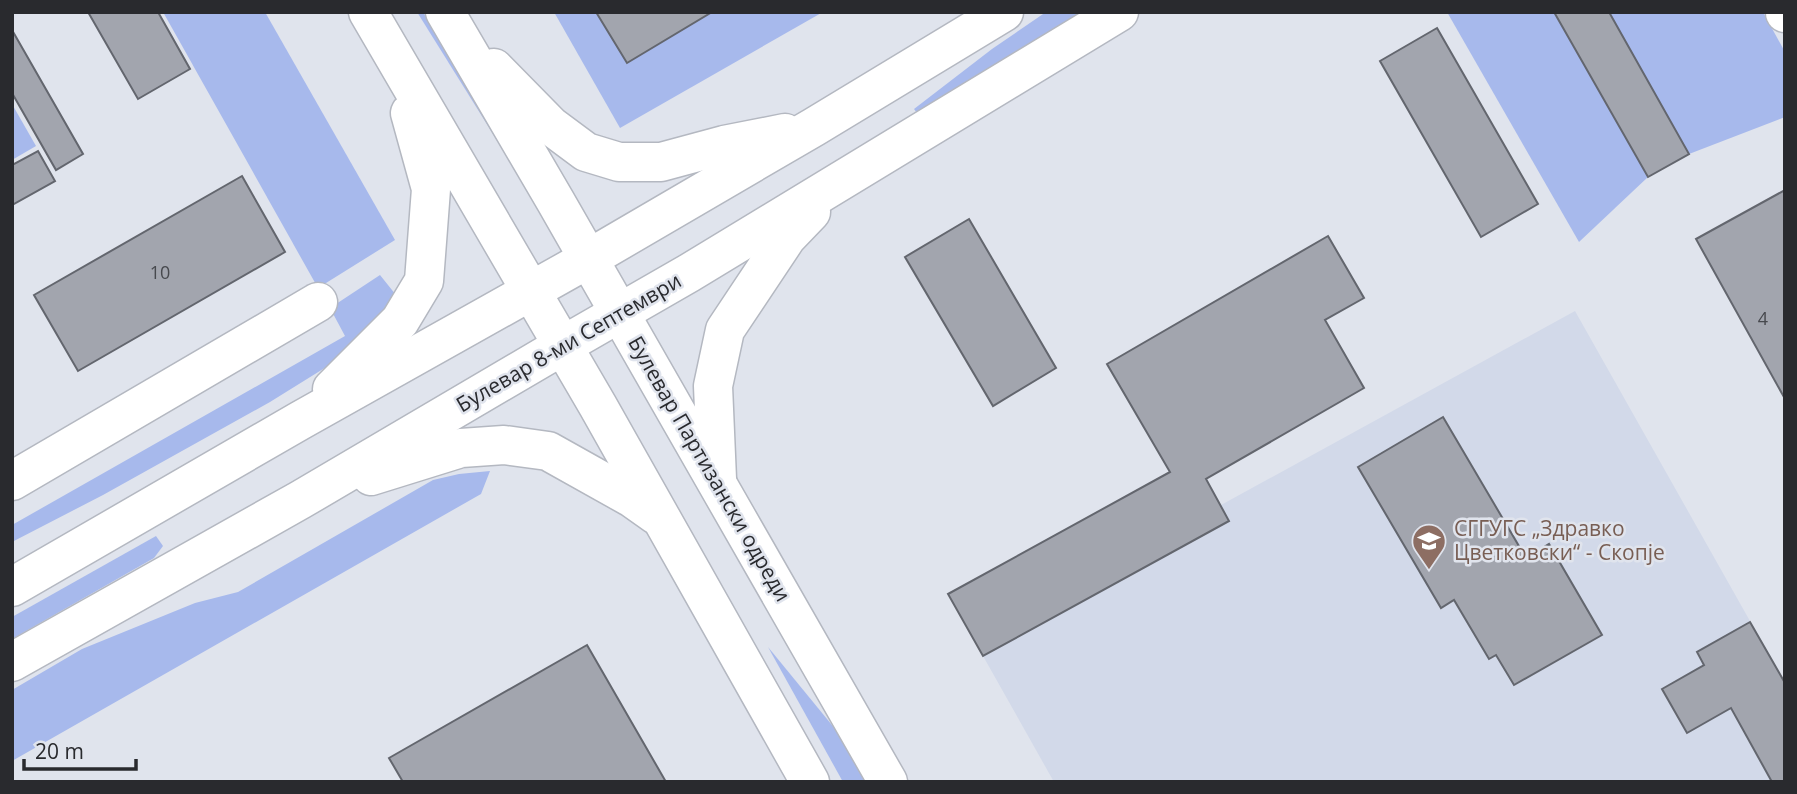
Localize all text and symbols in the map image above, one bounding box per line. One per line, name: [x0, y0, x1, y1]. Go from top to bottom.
house number: 10: [150, 260, 170, 284]
street label: Булевар 8-ми Септември: [451, 266, 686, 418]
house number: 4: [1758, 306, 1768, 330]
street label: Булевар Партизански одреди: [622, 331, 797, 606]
place label: СГГУГС „Здравко Цветковски“ - Скопје: [1454, 514, 1665, 566]
school or university icon: СГГУГС „Здравко Цветковски“ - Скопје: [1410, 522, 1448, 571]
scale bar: [24, 728, 136, 772]
text: 20 m: [35, 737, 84, 765]

